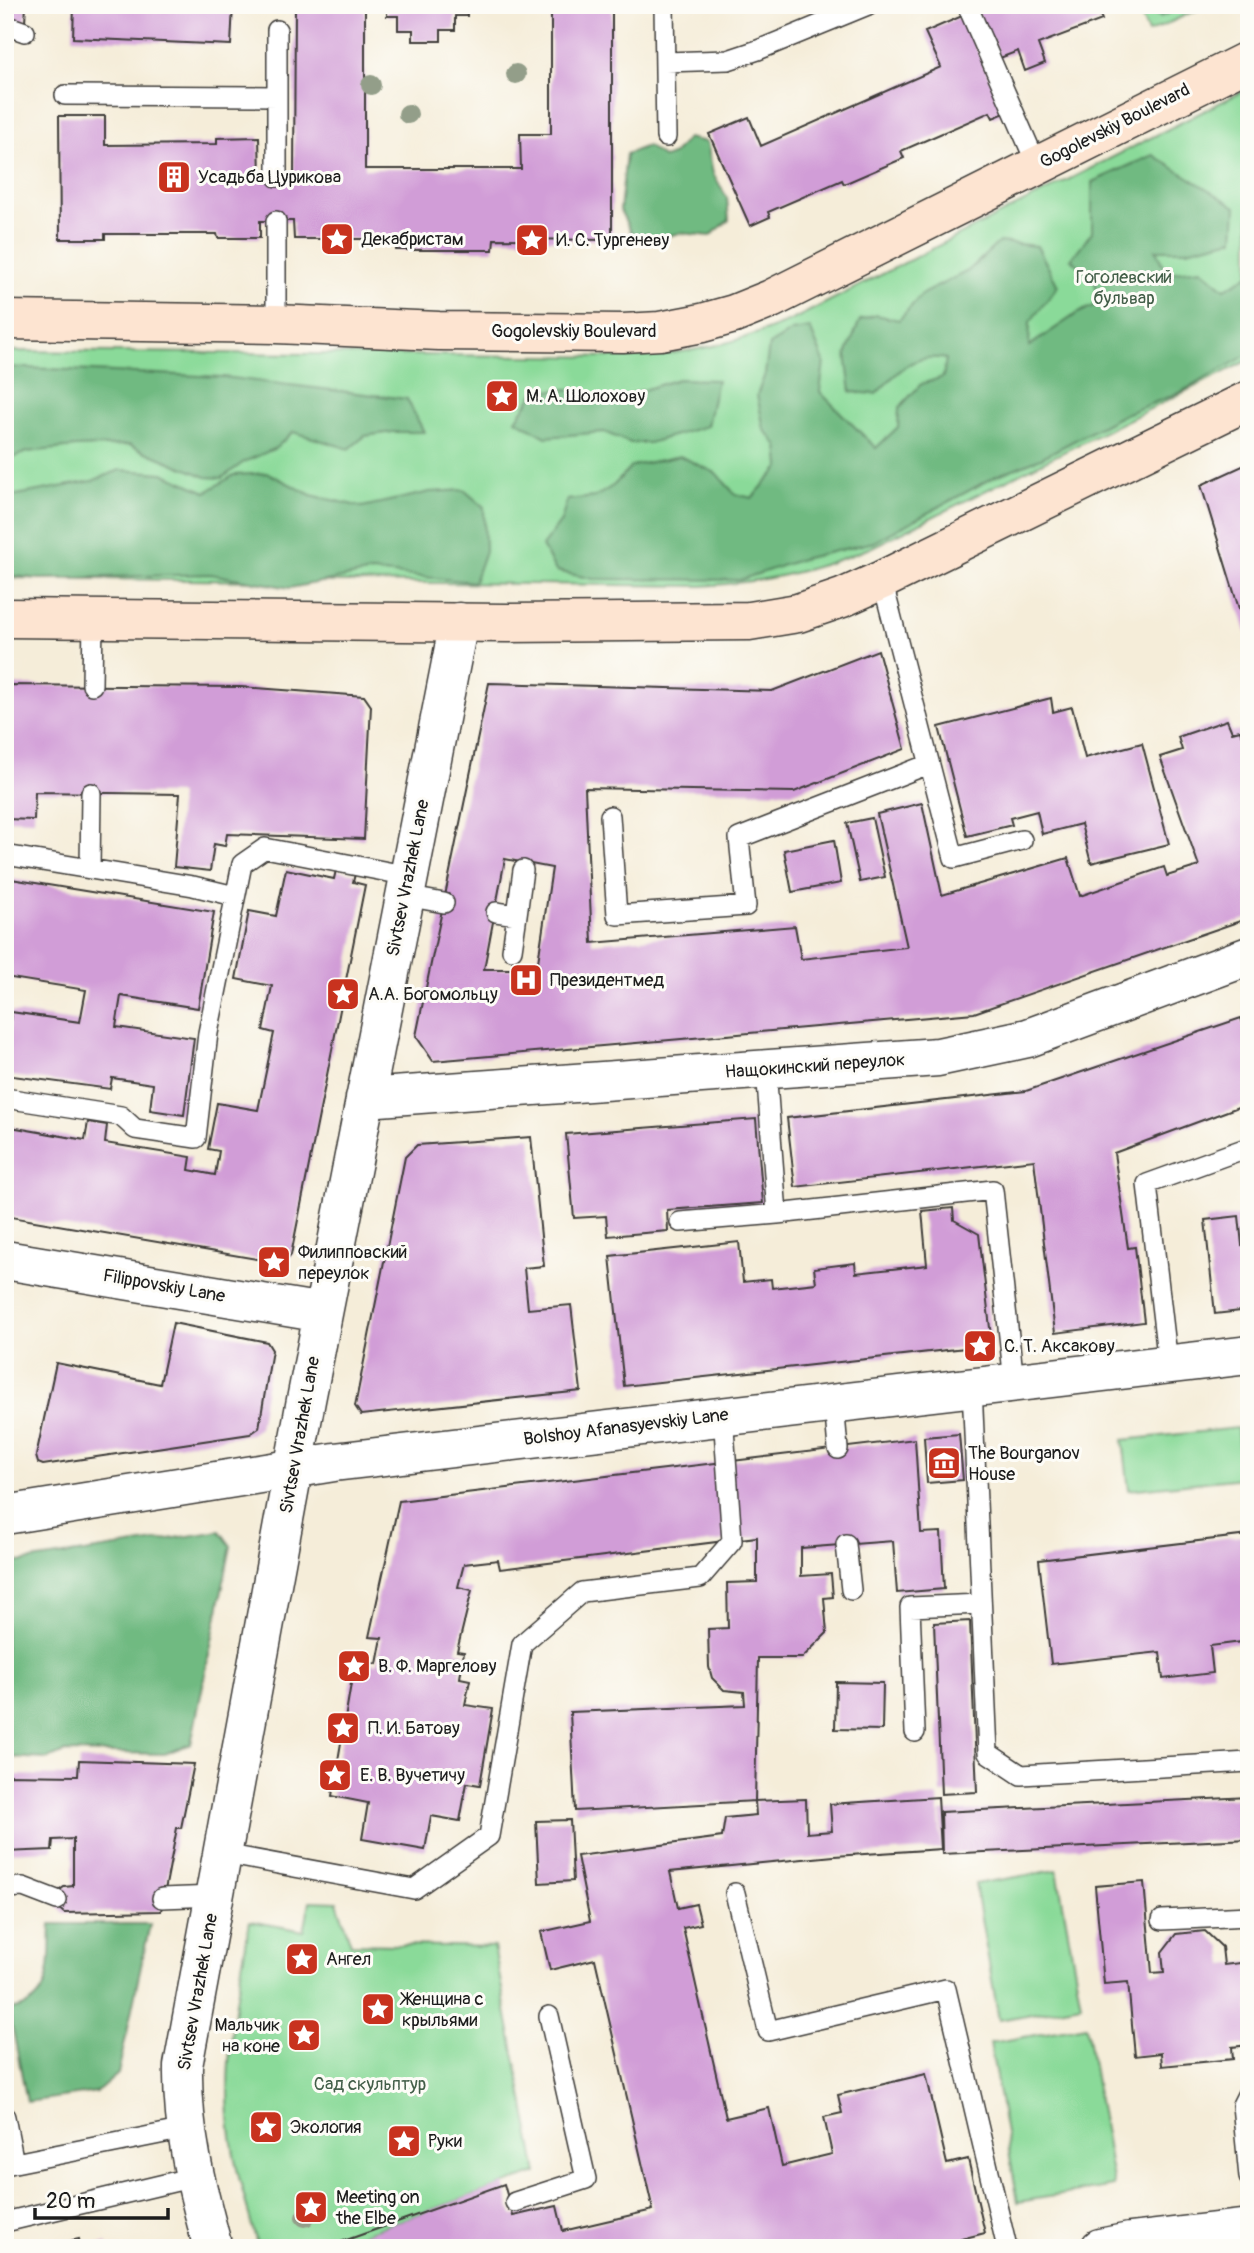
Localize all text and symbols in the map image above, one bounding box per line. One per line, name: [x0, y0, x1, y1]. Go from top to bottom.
street label: Gogolevskiy Boulevard: [1036, 78, 1194, 174]
building icon: Усадьба Цурикова: [155, 158, 193, 196]
place label: Усадьба Цурикова: [198, 166, 341, 189]
place icon: Декабристам: [318, 220, 356, 258]
place icon: И. С. Тургеневу: [513, 221, 551, 259]
place label: Декабристам: [361, 228, 464, 251]
place label: И. С. Тургеневу: [556, 229, 669, 252]
park label: Гоголевский бульвар: [1076, 266, 1172, 310]
street label: Gogolevskiy Boulevard: [491, 320, 657, 343]
place icon: М. А. Шолохову: [483, 377, 521, 415]
place label: М. А. Шолохову: [526, 385, 645, 408]
street label: Sivtsev Vrazhek Lane: [382, 798, 435, 958]
hospital icon: Президентмед: [507, 961, 545, 999]
place label: Президентмед: [550, 969, 664, 992]
place icon: А.А. Богомольцу: [324, 975, 362, 1013]
place label: А.А. Богомольцу: [368, 983, 498, 1006]
street label: Нащокинский переулок: [724, 1048, 906, 1084]
place label: Филипповский переулок: [298, 1241, 407, 1285]
place icon: Филипповский переулок: [255, 1243, 293, 1281]
street label: Filippovskiy Lane: [101, 1264, 227, 1308]
place icon: С. Т. Аксакову: [961, 1327, 999, 1365]
place label: С. Т. Аксакову: [1004, 1335, 1115, 1358]
street label: Sivtsev Vrazhek Lane: [275, 1354, 325, 1515]
street label: Bolshoy Afanasyevskiy Lane: [522, 1403, 730, 1451]
place label: The Bourganov House: [968, 1442, 1080, 1486]
museum icon: The Bourganov House: [925, 1444, 963, 1482]
place icon: В. Ф. Маргелову: [335, 1647, 373, 1685]
place label: В. Ф. Маргелову: [378, 1655, 497, 1678]
place icon: П. И. Батову: [324, 1709, 362, 1747]
place label: П. И. Батову: [368, 1717, 460, 1740]
place icon: Е. В. Вучетичу: [316, 1756, 354, 1794]
place label: Е. В. Вучетичу: [360, 1764, 465, 1787]
street label: Sivtsev Vrazhek Lane: [173, 1911, 223, 2072]
place icon: Ангел: [283, 1940, 321, 1978]
place label: Ангел: [326, 1948, 371, 1971]
place label: Женщина с крыльями: [399, 1988, 484, 2032]
place icon: Женщина с крыльями: [359, 1990, 397, 2028]
place label: Мальчик на коне: [215, 2014, 280, 2058]
place icon: Мальчик на коне: [285, 2016, 323, 2054]
park label: Сад скульптур: [314, 2073, 426, 2096]
place icon: Экология: [247, 2108, 285, 2146]
place label: Экология: [290, 2116, 362, 2139]
place icon: Руки: [385, 2122, 423, 2160]
place label: Руки: [428, 2130, 462, 2153]
scale bar: [35, 2176, 168, 2220]
place label: Meeting on the Elbe: [335, 2186, 420, 2230]
text: 20 m: [46, 2188, 95, 2215]
place icon: Meeting on the Elbe: [292, 2188, 330, 2226]

